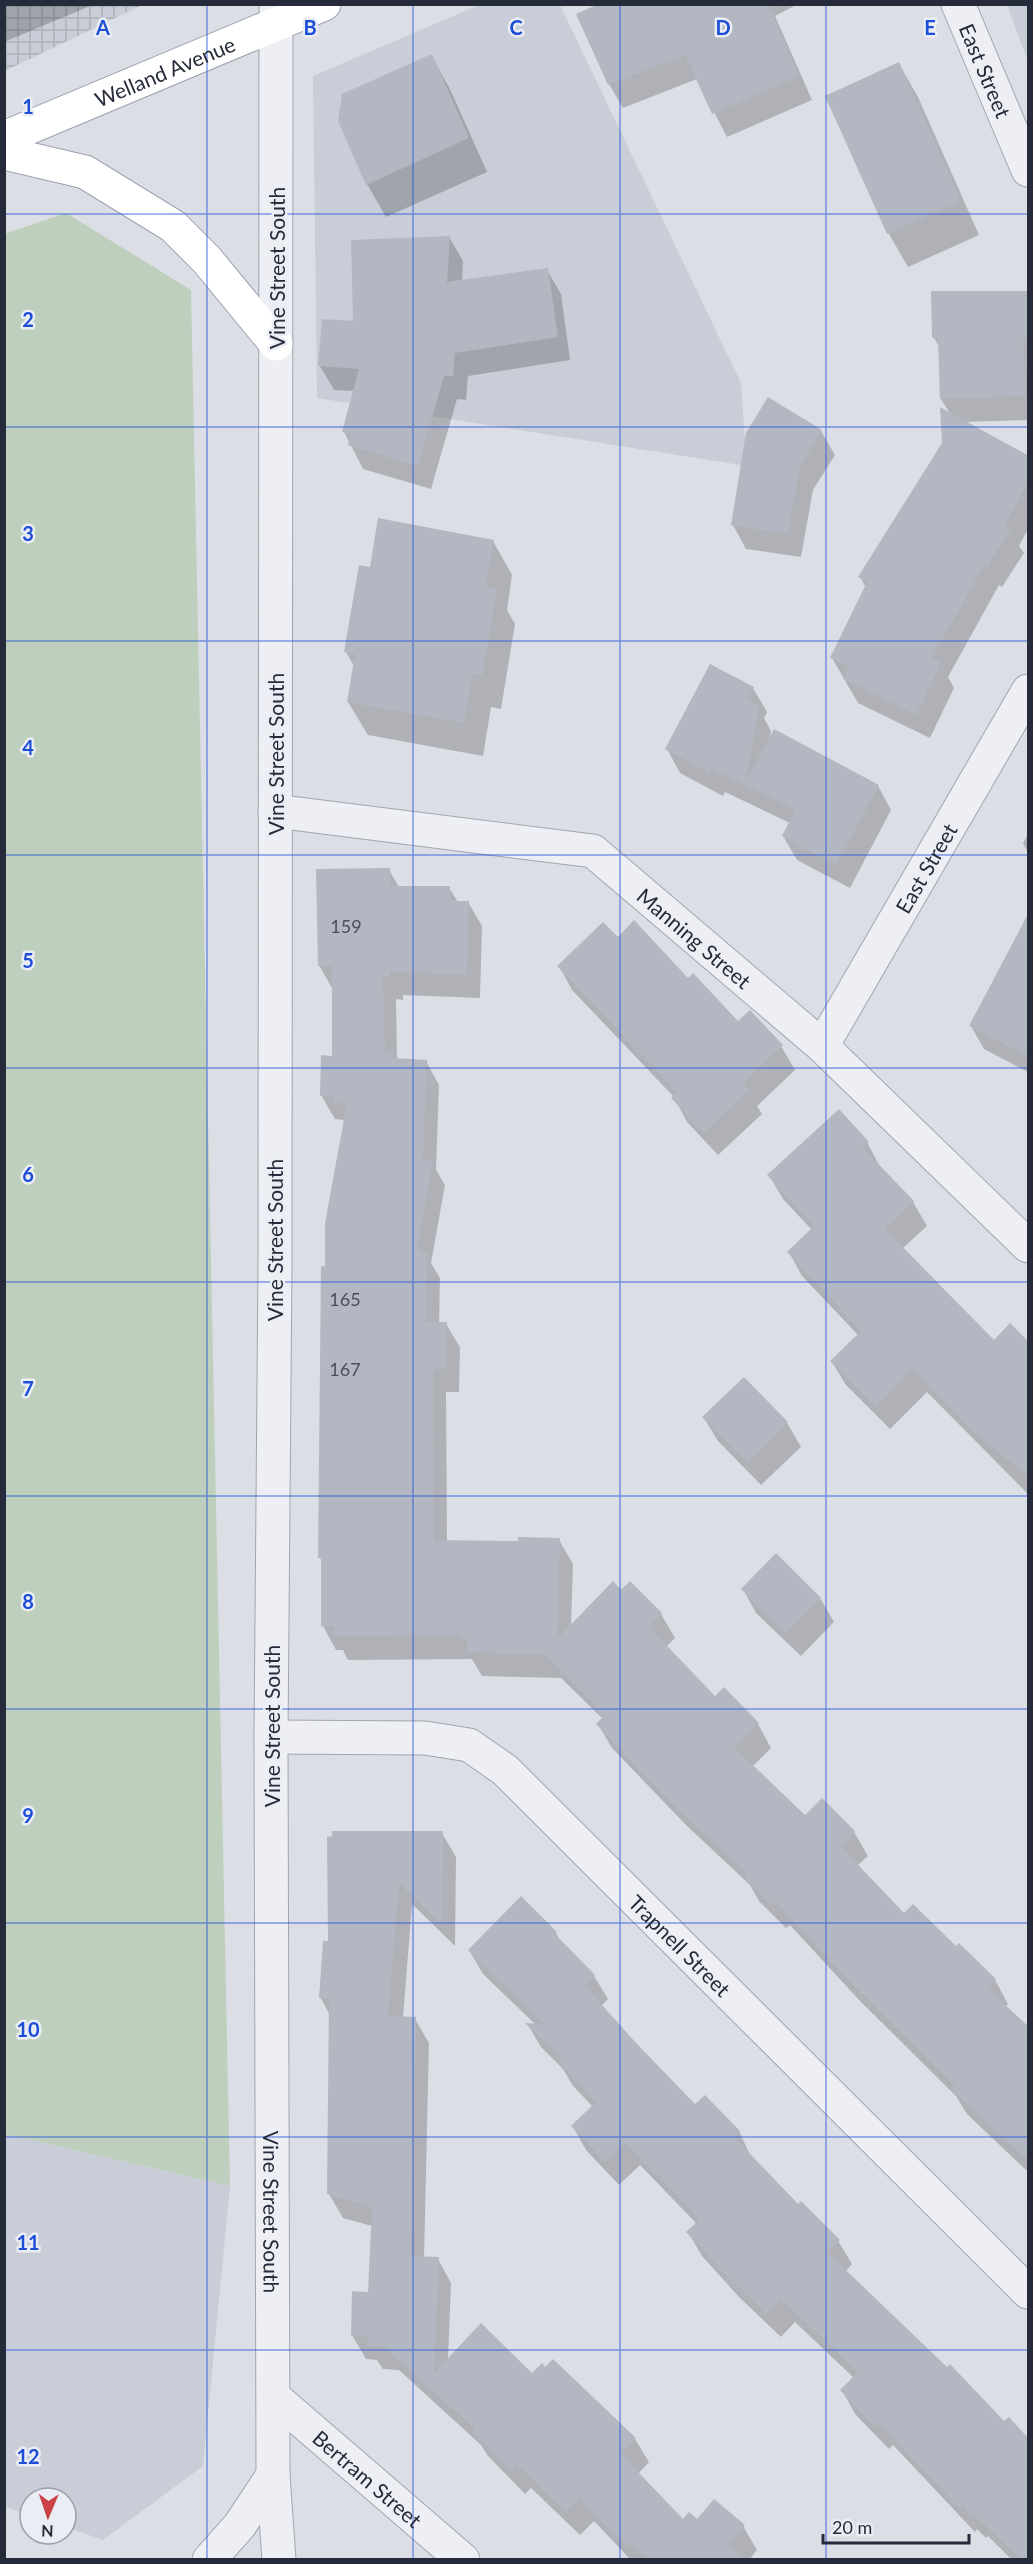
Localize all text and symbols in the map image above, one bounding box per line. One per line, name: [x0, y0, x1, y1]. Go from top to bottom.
text: A: [95, 15, 110, 39]
text: B: [303, 15, 317, 39]
text: C: [509, 15, 523, 39]
text: D: [715, 15, 731, 39]
text: E: [924, 15, 936, 39]
street label: East Street: [955, 20, 1017, 122]
street label: Welland Avenue: [91, 30, 238, 111]
text: 1: [22, 94, 34, 118]
street label: Vine Street South: [264, 187, 289, 349]
text: 2: [22, 307, 34, 331]
text: 3: [22, 521, 34, 545]
street label: Vine Street South: [263, 673, 288, 835]
text: 4: [22, 735, 34, 759]
street label: East Street: [890, 818, 961, 917]
street label: Manning Street: [633, 882, 757, 993]
house number: 159: [330, 915, 362, 937]
text: 5: [22, 948, 34, 972]
street label: Vine Street South: [262, 1159, 287, 1321]
text: 6: [22, 1162, 34, 1186]
house number: 165: [329, 1288, 361, 1310]
house number: 167: [329, 1358, 361, 1380]
text: 7: [22, 1376, 34, 1400]
text: 8: [22, 1589, 34, 1613]
street label: Vine Street South: [259, 1645, 284, 1807]
text: 9: [22, 1803, 34, 1827]
street label: Trapnell Street: [624, 1889, 737, 2001]
text: 10: [16, 2017, 40, 2041]
street label: Vine Street South: [260, 2131, 285, 2293]
text: 11: [16, 2230, 40, 2254]
street label: Bertram Street: [308, 2424, 428, 2532]
text: 12: [16, 2444, 40, 2468]
north arrow: [18, 2486, 78, 2546]
scale bar: [823, 2507, 968, 2545]
text: 20 m: [832, 2516, 872, 2538]
text: N: [41, 2522, 54, 2541]

